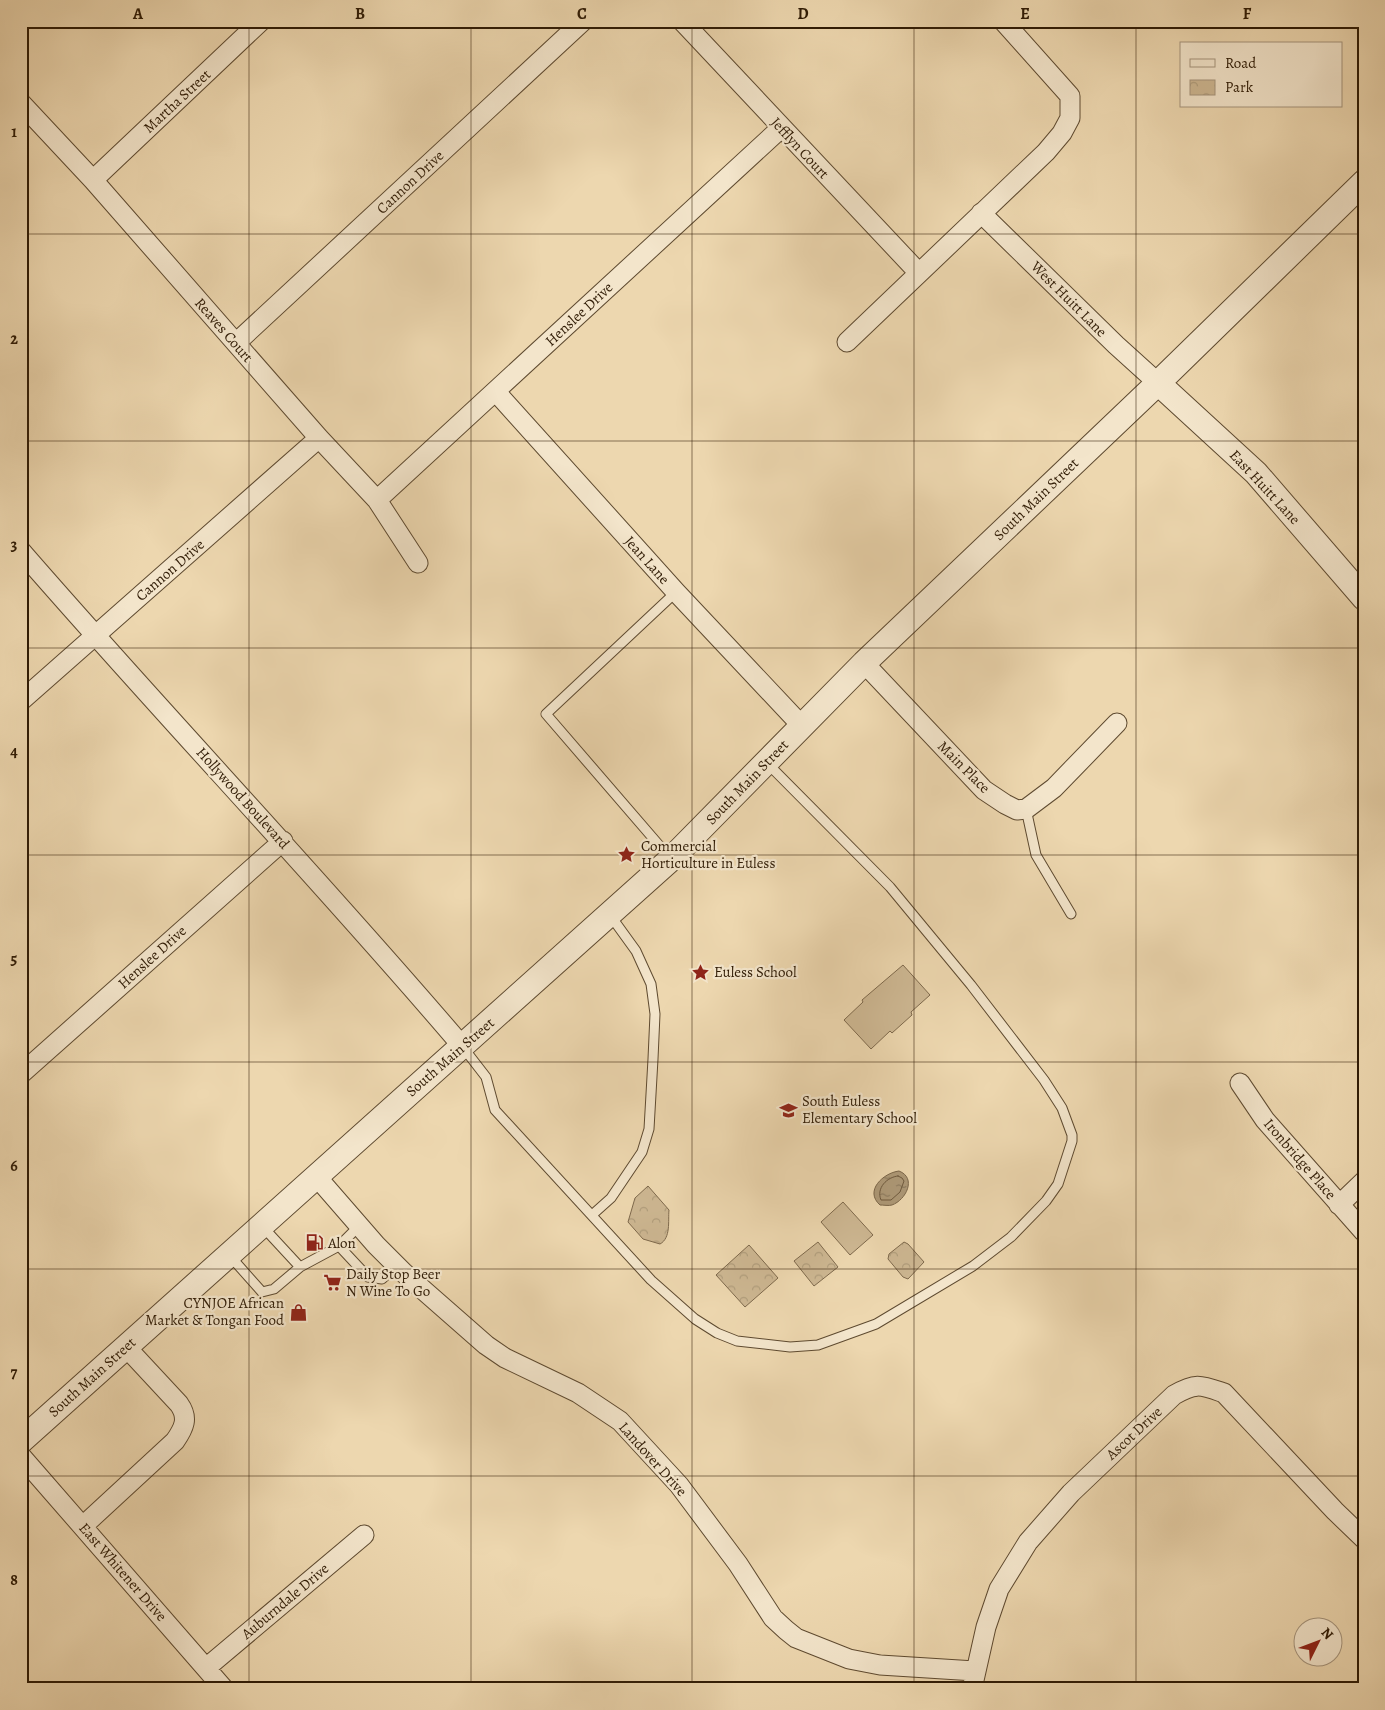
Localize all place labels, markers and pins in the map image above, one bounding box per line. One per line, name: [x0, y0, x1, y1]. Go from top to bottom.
place label: Commercial Horticulture in Euless: [641, 836, 775, 873]
place icon: Commercial Horticulture in Euless: [617, 845, 637, 865]
place icon: Euless School: [690, 962, 710, 982]
place label: Euless School: [714, 962, 797, 982]
place label: South Euless Elementary School: [802, 1091, 917, 1128]
school or university icon: South Euless Elementary School: [778, 1100, 798, 1120]
fuel station icon: Alon: [304, 1233, 324, 1253]
place label: Alon: [327, 1233, 356, 1253]
place label: Daily Stop Beer N Wine To Go: [346, 1264, 441, 1301]
supermarket icon: Daily Stop Beer N Wine To Go: [322, 1273, 342, 1293]
place label: CYNJOE African Market & Tongan Food: [145, 1293, 285, 1330]
shop icon: CYNJOE African Market & Tongan Food: [288, 1302, 308, 1322]

